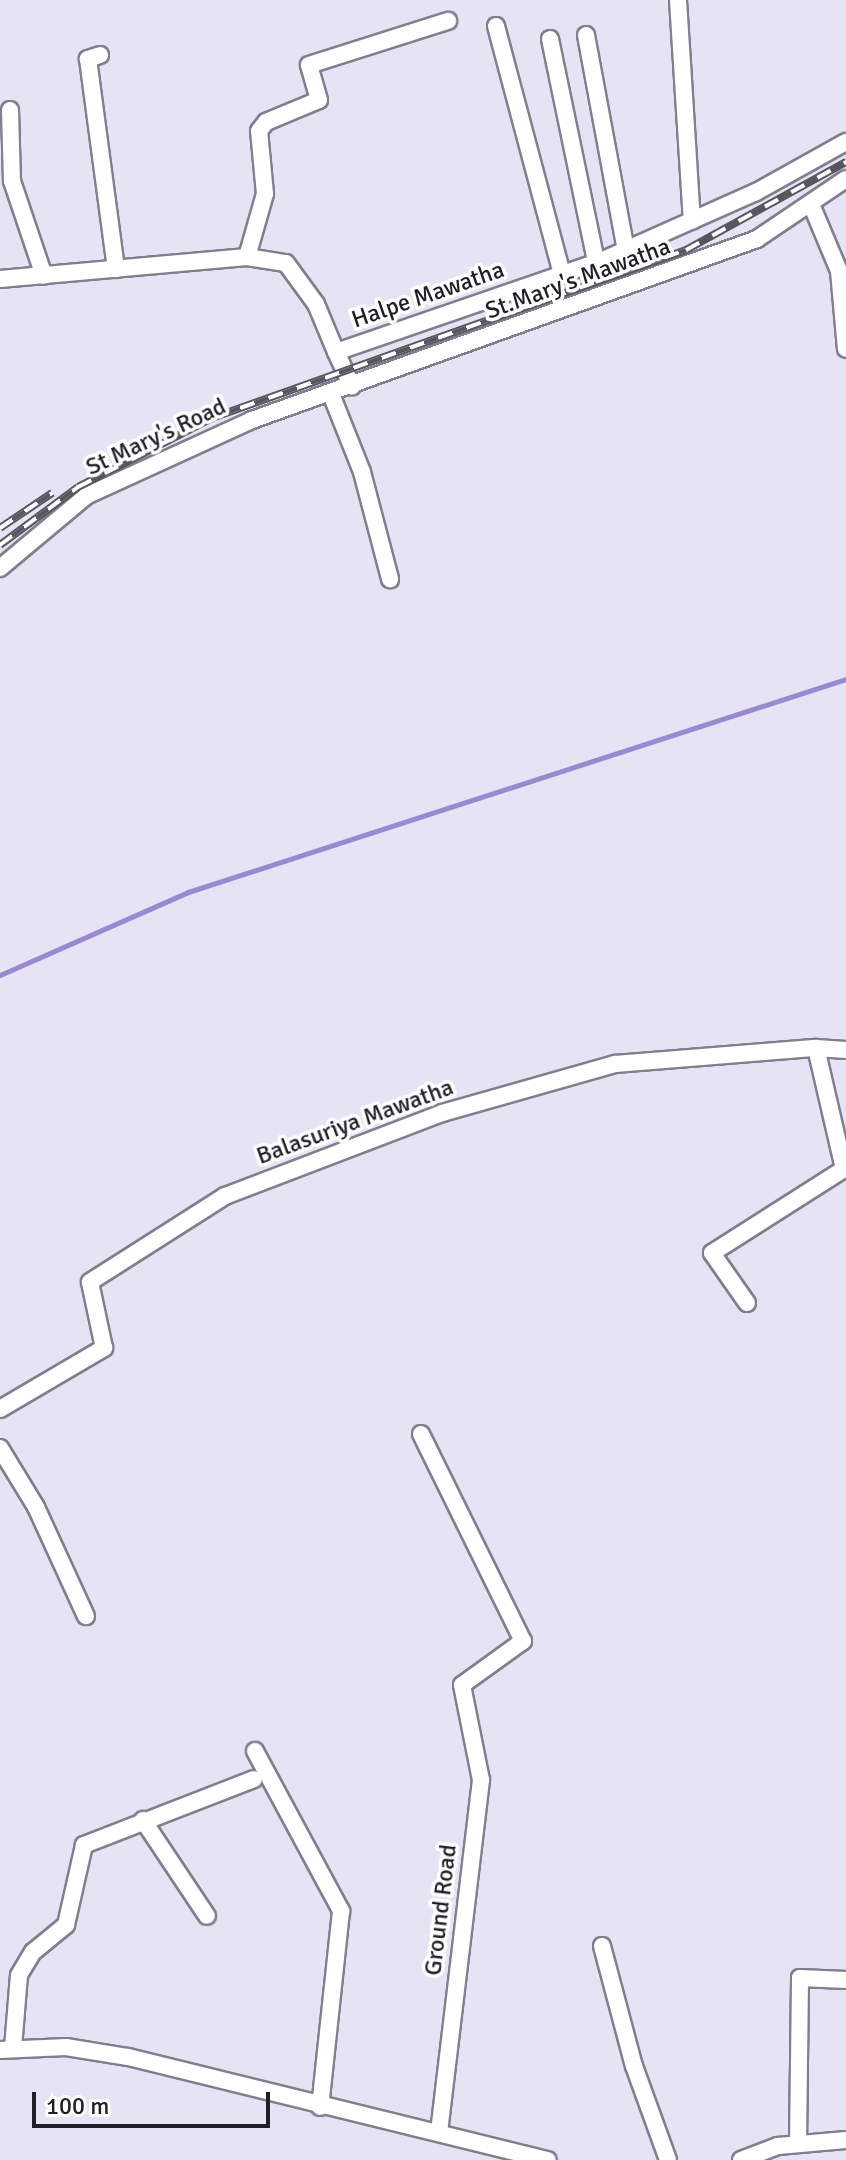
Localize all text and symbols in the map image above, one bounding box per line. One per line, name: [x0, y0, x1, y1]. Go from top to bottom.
street label: St.Mary's Mawatha: [482, 232, 674, 326]
street label: Halpe Mawatha: [348, 255, 508, 335]
street label: St Mary's Road: [81, 392, 231, 482]
street label: Balasuriya Mawatha: [253, 1073, 457, 1171]
street label: Ground Road: [419, 1843, 463, 1977]
scale bar: [36, 2076, 274, 2126]
text: 100 m: [46, 2091, 109, 2121]

